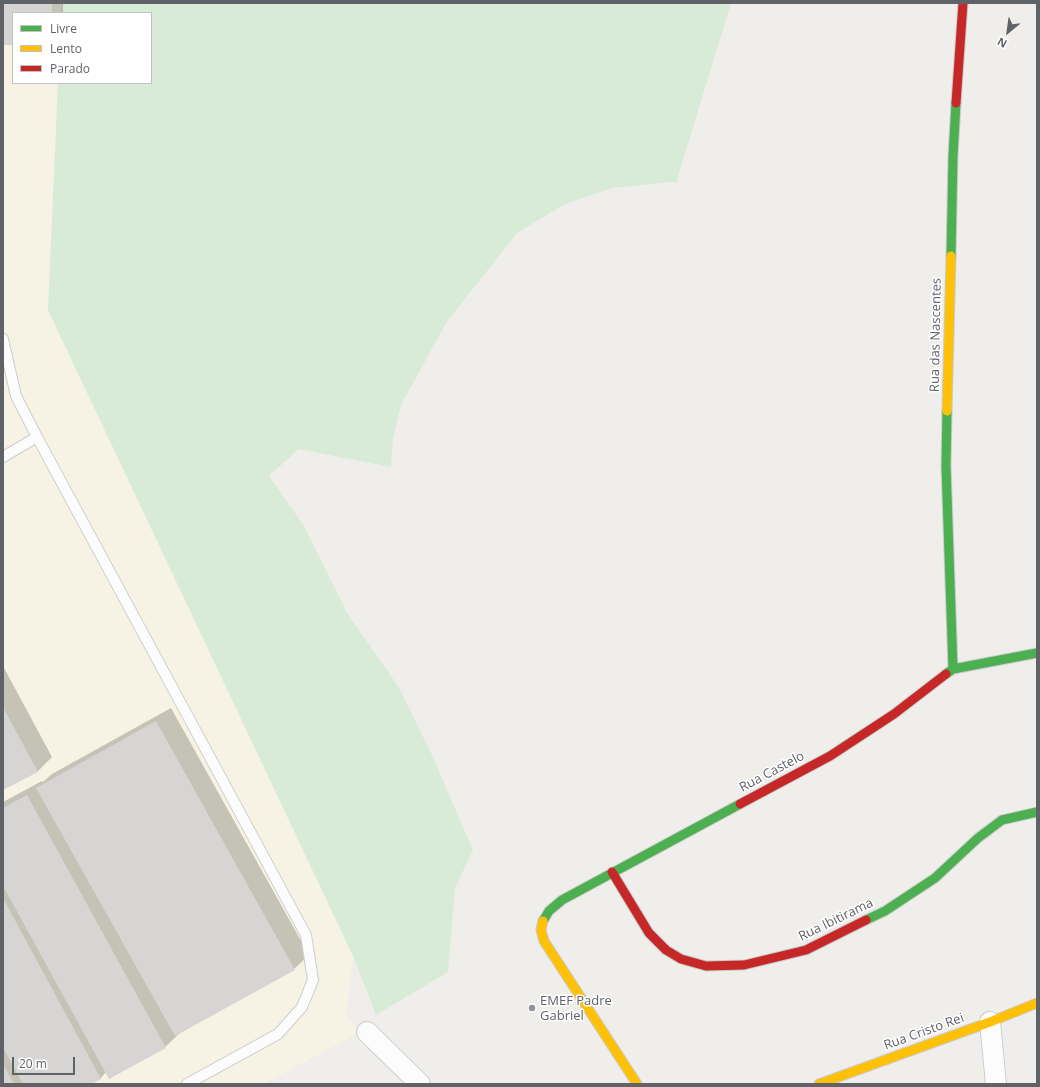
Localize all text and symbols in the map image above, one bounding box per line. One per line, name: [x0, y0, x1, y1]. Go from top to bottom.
legend: [12, 12, 152, 84]
north arrow: [988, 12, 1028, 52]
text: Livre: [50, 20, 77, 37]
text: N: [994, 34, 1009, 52]
text: Lento: [50, 40, 82, 57]
text: Parado: [50, 60, 90, 77]
street label: Rua das Nascentes: [927, 278, 945, 392]
street label: Rua Castelo: [737, 748, 807, 796]
street label: Rua Ibitirama: [796, 895, 876, 945]
place label: EMEF Padre Gabriel: [540, 993, 612, 1024]
marker: EMEF Padre Gabriel: [527, 1003, 537, 1013]
street label: Rua Cristo Rei: [882, 1010, 966, 1054]
scale bar: [14, 1049, 77, 1075]
text: 20 m: [19, 1055, 47, 1072]

